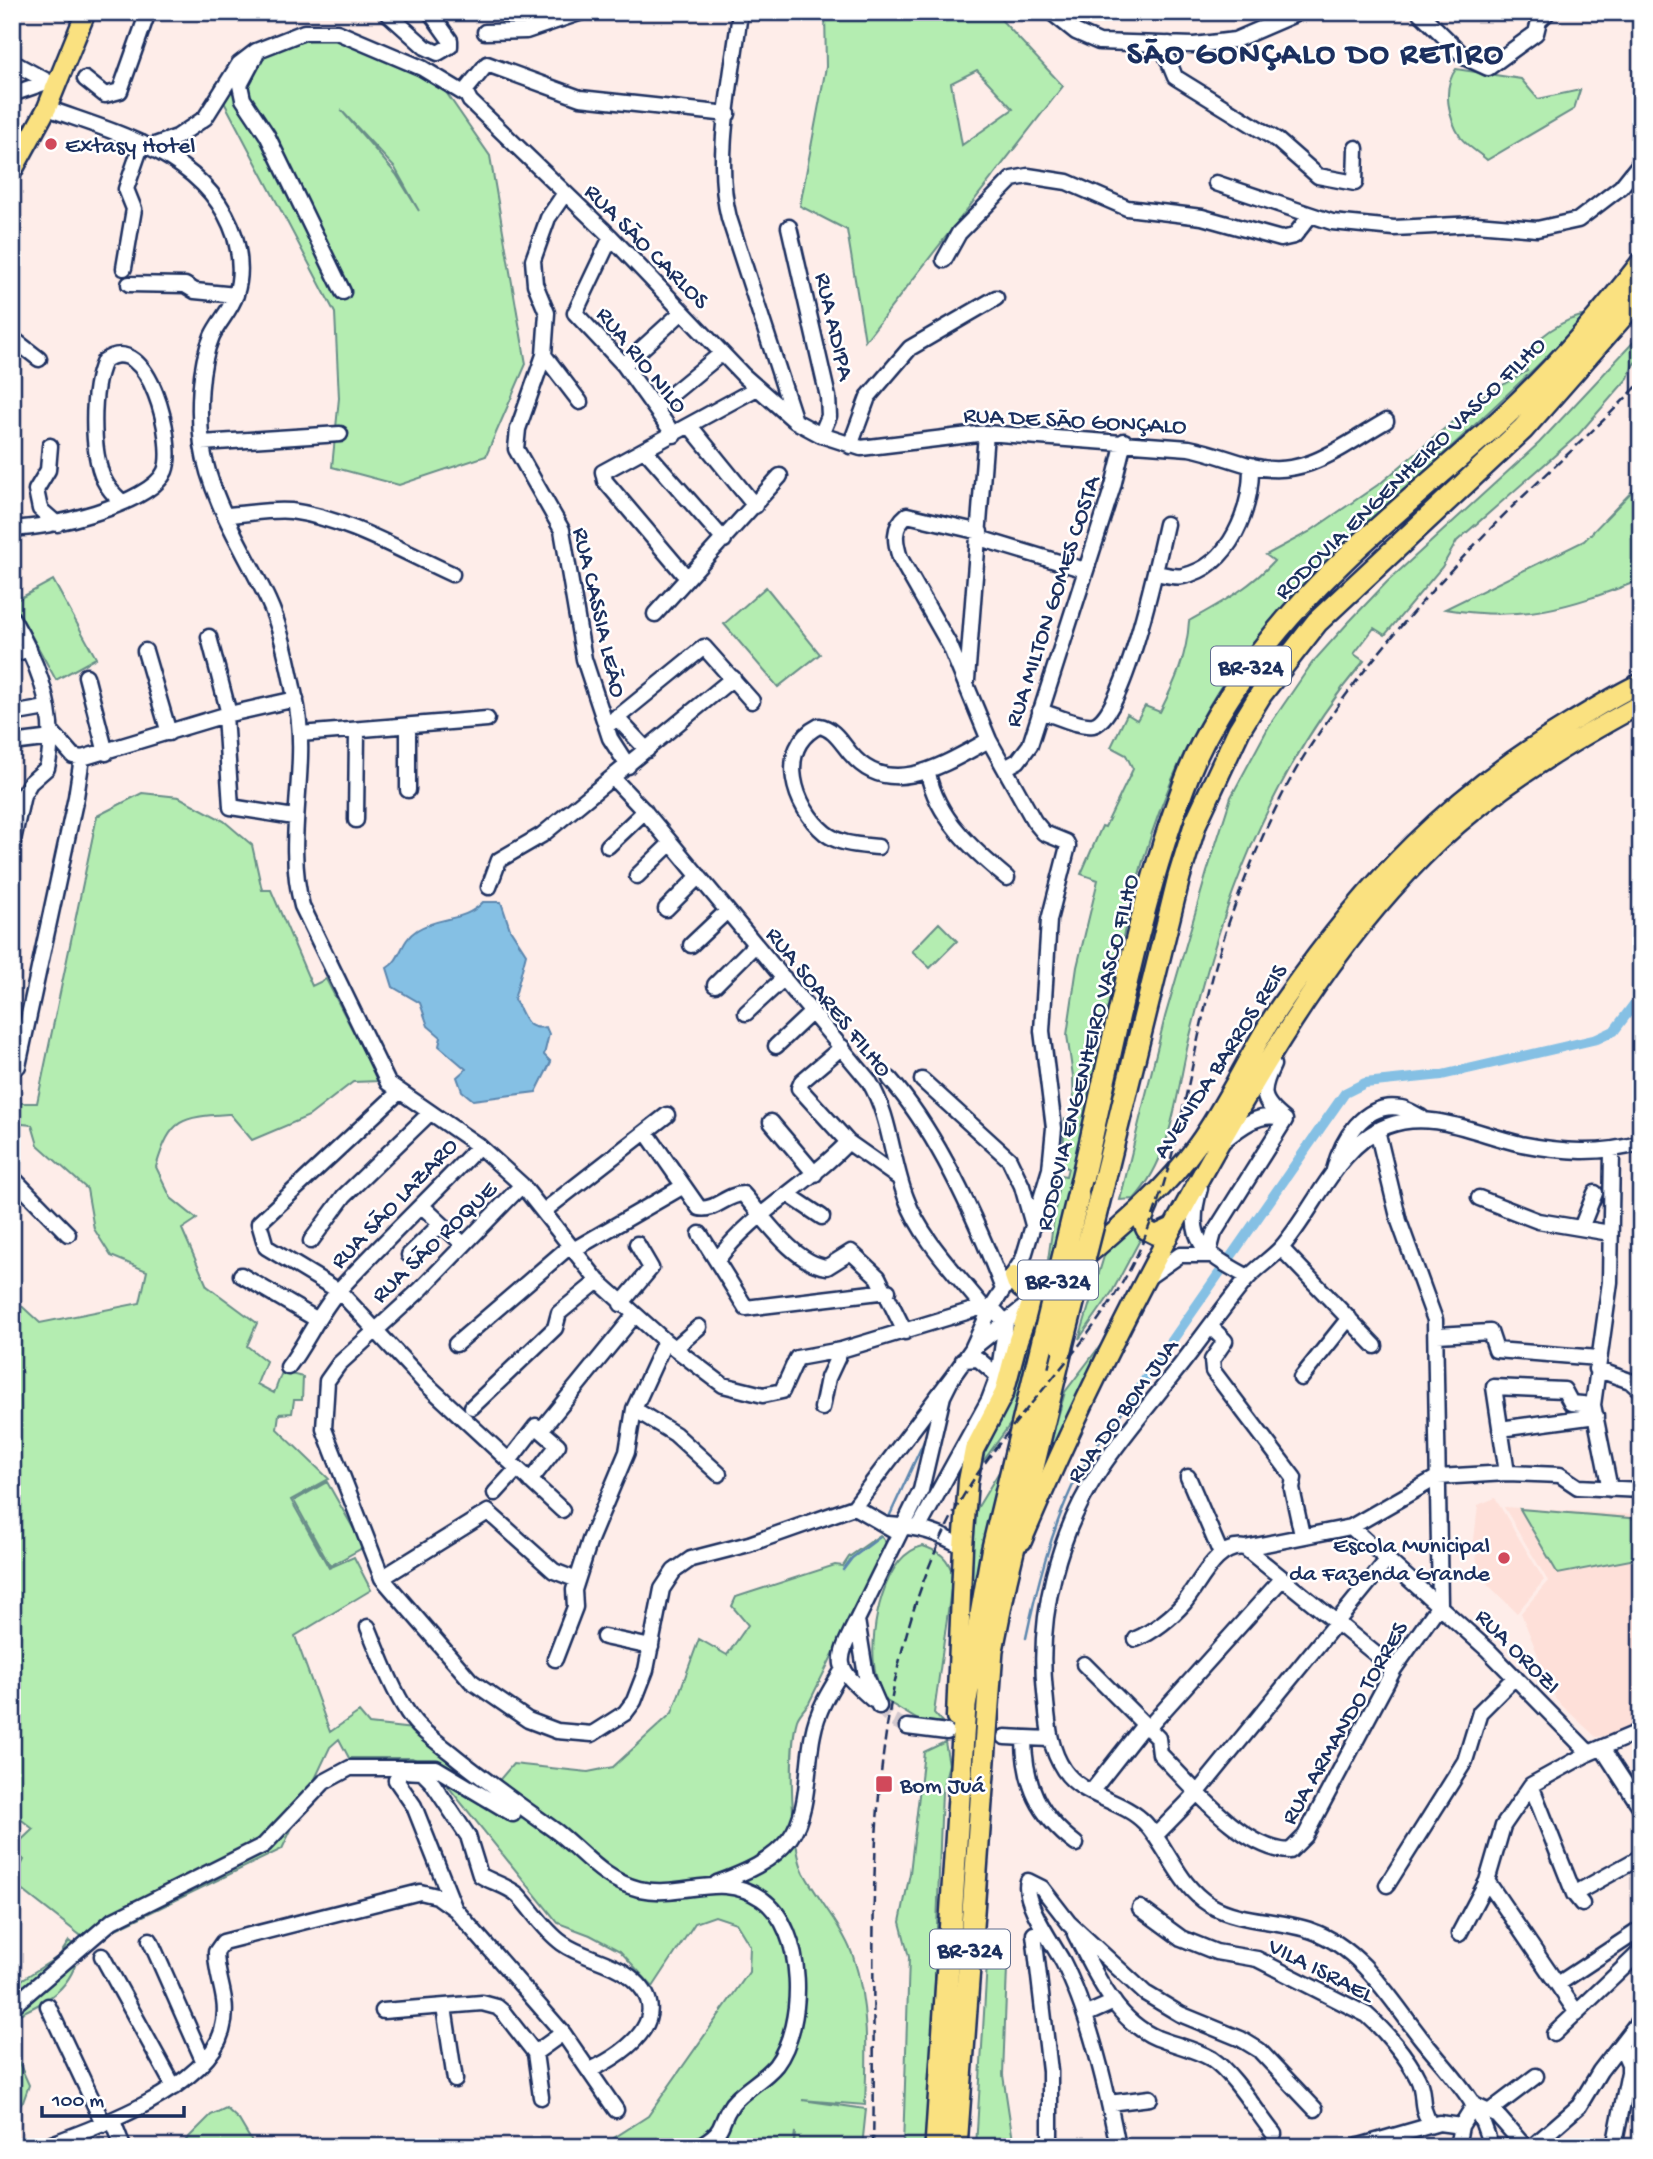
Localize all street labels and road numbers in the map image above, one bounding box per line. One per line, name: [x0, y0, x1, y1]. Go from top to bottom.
street label: RUA SÃO CARLOS: [577, 179, 715, 317]
street label: RUA ADIPA: [806, 270, 859, 385]
street label: RUA RIO NILO: [588, 302, 692, 421]
street label: RODOVIA ENGENHEIRO VASCO FILHO: [1270, 332, 1553, 607]
street label: RUA DE SÃO GONÇALO: [962, 402, 1187, 443]
street label: RUA MILTON GOMES COSTA: [1000, 471, 1109, 731]
street label: RUA CASSIA LEÃO: [564, 525, 631, 701]
road number: BR-324: [1211, 646, 1291, 686]
street label: RODOVIA ENGENHEIRO VASCO FILHO: [1031, 872, 1148, 1234]
street label: RUA SOARES FILHO: [758, 922, 897, 1084]
street label: AVENIDA BARROS REIS: [1148, 958, 1296, 1165]
street label: RUA SÃO LAZARO: [326, 1133, 465, 1276]
street label: RUA SÃO ROQUE: [367, 1176, 505, 1311]
road number: BR-324: [1018, 1260, 1098, 1300]
street label: RUA DO BOM JUA: [1062, 1333, 1187, 1490]
street label: RUA OROZI: [1468, 1604, 1565, 1701]
street label: RUA ARMANDO TORRES: [1276, 1616, 1417, 1831]
road number: BR-324: [930, 1930, 1010, 1968]
street label: VILA ISRAEL: [1262, 1933, 1379, 2012]

